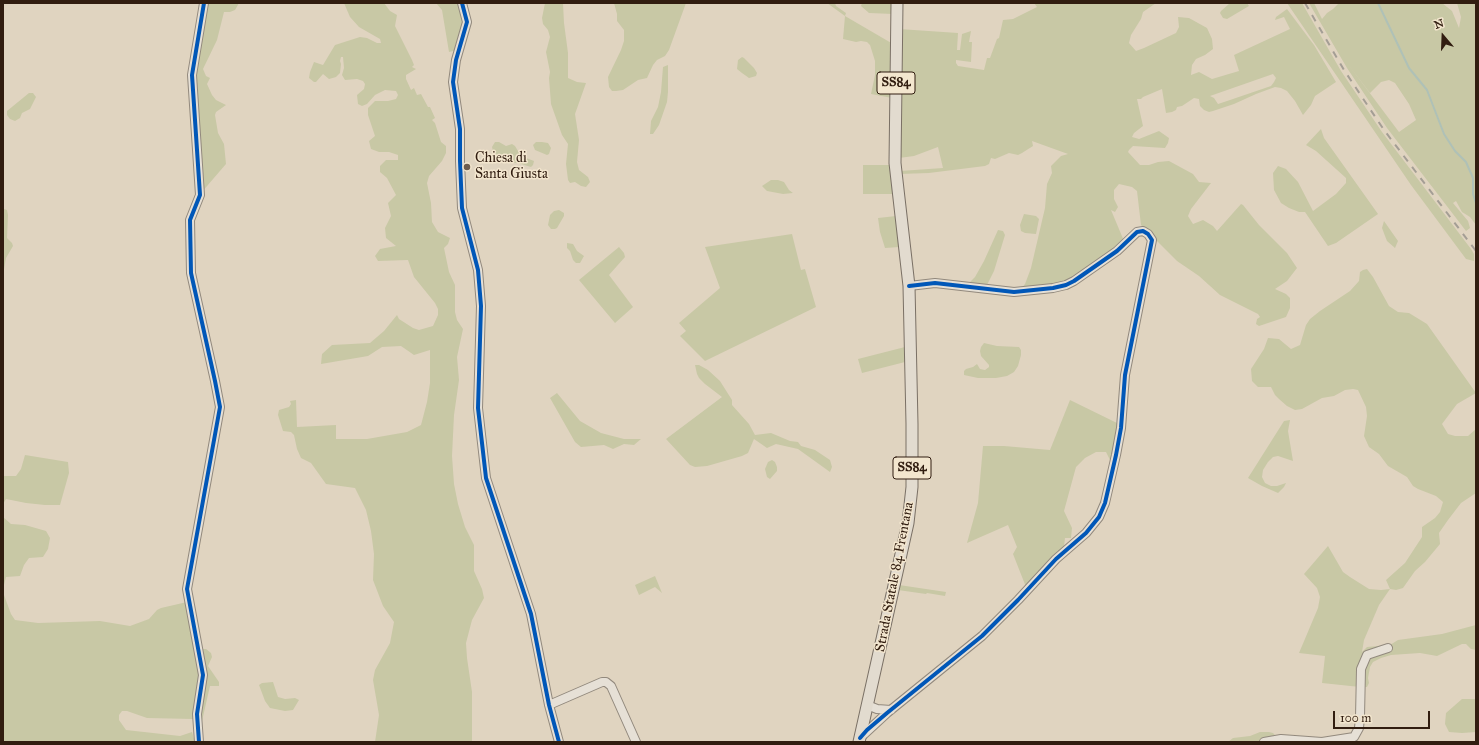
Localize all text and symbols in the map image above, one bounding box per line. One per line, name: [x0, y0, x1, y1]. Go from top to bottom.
north arrow: [1423, 16, 1463, 56]
text: N: [1432, 17, 1445, 32]
road number: SS84: [877, 72, 915, 94]
place label: Chiesa di Santa Giusta: [475, 151, 548, 184]
marker: Chiesa di Santa Giusta: [462, 162, 472, 172]
road number: SS84: [893, 457, 931, 479]
street label: Strada Statale 84 Frentana: [872, 501, 918, 653]
scale bar: [1335, 703, 1432, 729]
text: 100 m: [1340, 711, 1371, 725]

